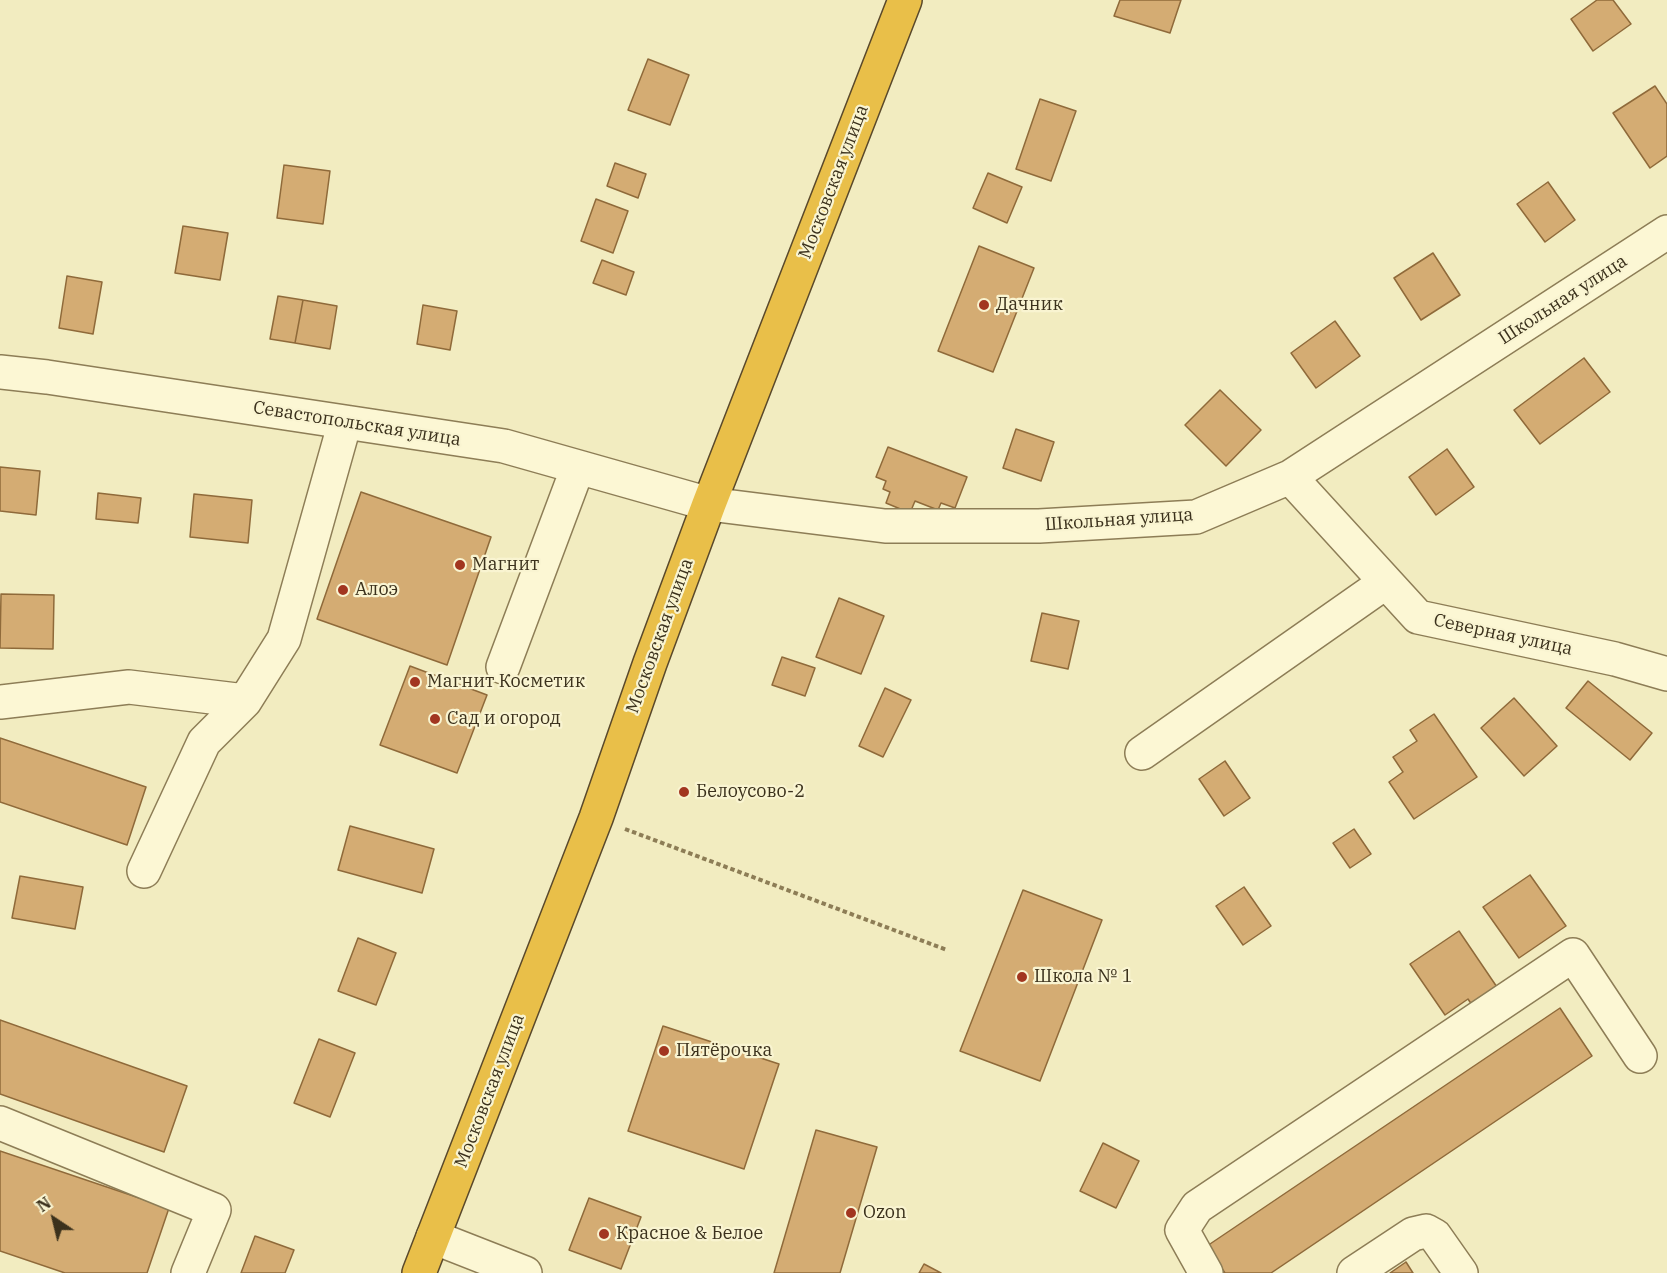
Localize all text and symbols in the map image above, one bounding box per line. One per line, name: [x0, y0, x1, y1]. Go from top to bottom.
street label: Московская улица: [795, 102, 873, 262]
street label: Школьная улица: [1495, 250, 1631, 350]
place label: Дачник: [996, 294, 1063, 316]
marker: Дачник: [977, 298, 991, 312]
street label: Севастопольская улица: [252, 397, 462, 451]
street label: Школьная улица: [1044, 504, 1194, 536]
place label: Магнит: [472, 554, 539, 576]
street label: Московская улица: [622, 556, 698, 716]
marker: Магнит: [453, 558, 467, 572]
place label: Алоэ: [355, 579, 398, 601]
marker: Алоэ: [336, 583, 350, 597]
street label: Северная улица: [1431, 610, 1575, 660]
place label: Магнит Косметик: [427, 671, 585, 693]
marker: Магнит Косметик: [408, 675, 422, 689]
place label: Сад и огород: [447, 708, 561, 730]
marker: Сад и огород: [428, 712, 442, 726]
place label: Белоусово-2: [696, 781, 805, 803]
marker: Белоусово-2: [677, 785, 691, 799]
place label: Школа № 1: [1034, 966, 1133, 988]
marker: Школа № 1: [1015, 970, 1029, 984]
street label: Московская улица: [451, 1011, 529, 1171]
place label: Пятёрочка: [676, 1040, 772, 1062]
marker: Пятёрочка: [657, 1044, 671, 1058]
north arrow: [24, 1189, 84, 1249]
text: N: [33, 1192, 55, 1216]
place label: Ozon: [863, 1202, 907, 1224]
marker: Ozon: [844, 1206, 858, 1220]
place label: Красное & Белое: [616, 1223, 763, 1245]
marker: Красное & Белое: [597, 1227, 611, 1241]

